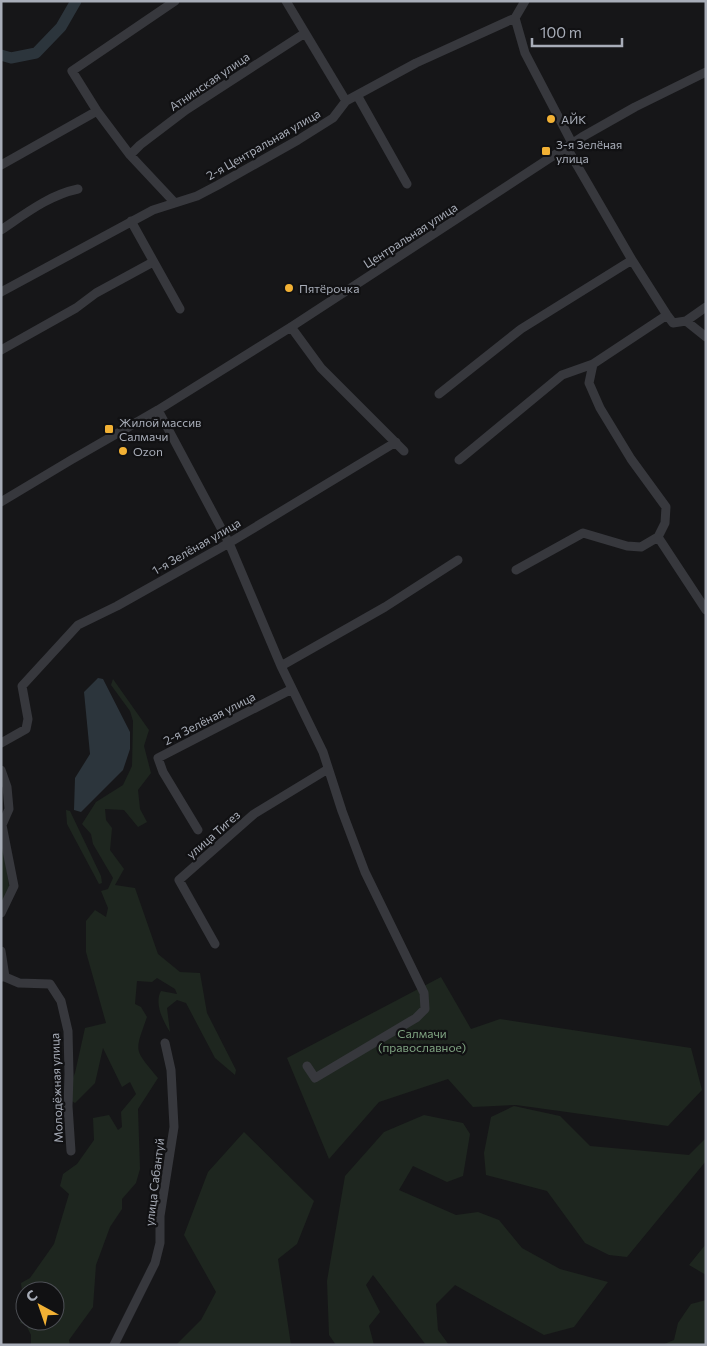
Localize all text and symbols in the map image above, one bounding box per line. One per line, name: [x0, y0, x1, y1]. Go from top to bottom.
scale bar: [532, 15, 622, 47]
text: 100 m: [540, 23, 582, 41]
street label: Атнинская улица: [166, 49, 252, 113]
street label: 2-я Центральная улица: [204, 106, 322, 182]
place label: АЙК: [561, 112, 586, 126]
marker: АЙК: [545, 113, 557, 125]
place label: 3-я Зелёная улица: [556, 137, 622, 165]
marker: 3-я Зелёная улица: [540, 145, 552, 157]
street label: Центральная улица: [361, 199, 459, 271]
place label: Пятёрочка: [299, 281, 359, 295]
marker: Пятёрочка: [283, 282, 295, 294]
place label: Жилой массив Салмачи: [119, 415, 201, 443]
marker: Жилой массив Салмачи: [103, 423, 115, 435]
place label: Ozon: [133, 444, 163, 458]
marker: Ozon: [117, 445, 129, 457]
street label: 1-я Зелёная улица: [149, 515, 243, 577]
street label: 2-я Зелёная улица: [161, 689, 257, 747]
street label: улица Тигез: [184, 807, 243, 861]
park label: Салмачи (православное): [378, 1026, 466, 1054]
street label: Молодёжная улица: [47, 1033, 65, 1143]
street label: улица Сабантуй: [142, 1137, 166, 1227]
north arrow: [15, 1281, 65, 1331]
text: С: [22, 1286, 40, 1305]

